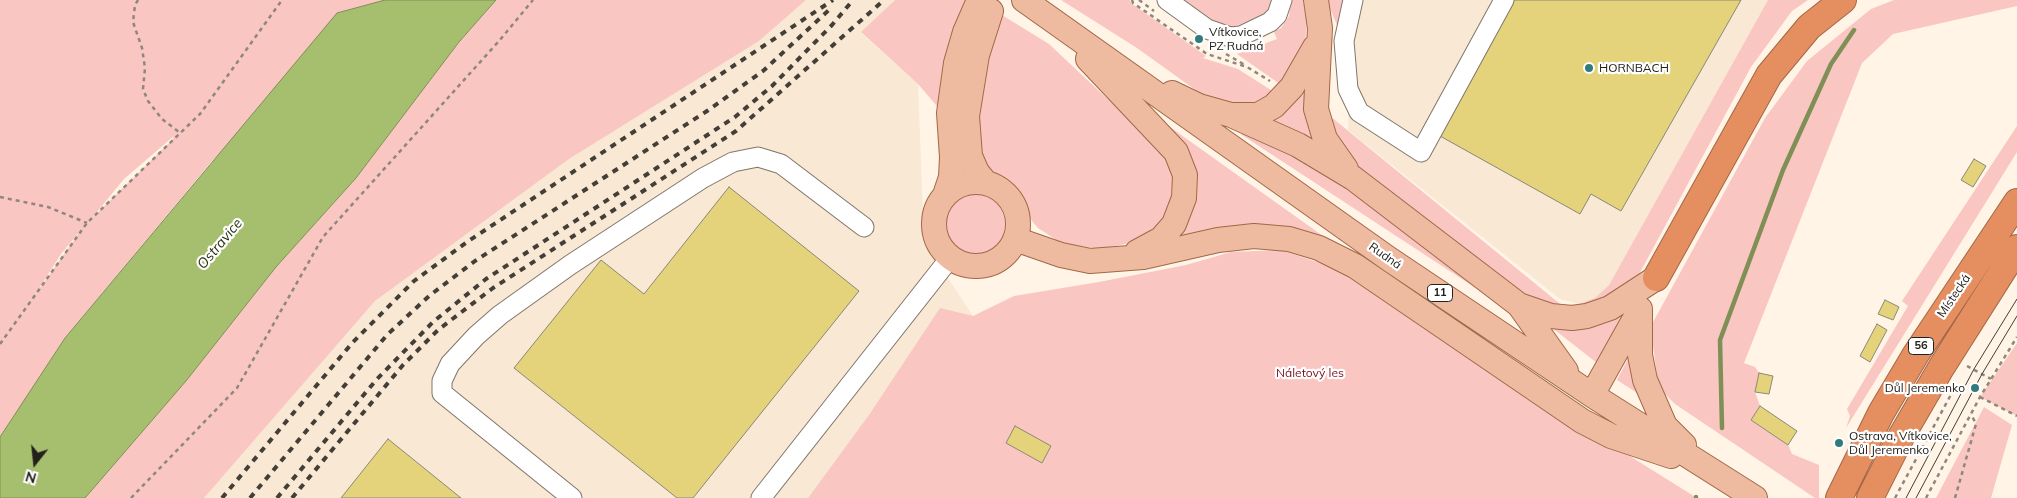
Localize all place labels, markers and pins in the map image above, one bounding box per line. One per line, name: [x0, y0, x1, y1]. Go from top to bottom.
place label: Vítkovice, PZ Rudná: [1209, 25, 1264, 53]
marker: Vítkovice, PZ Rudná: [1193, 33, 1205, 45]
place label: HORNBACH: [1599, 61, 1669, 75]
marker: HORNBACH: [1583, 62, 1595, 74]
place label: Důl Jeremenko: [1885, 381, 1965, 395]
marker: Důl Jeremenko: [1969, 382, 1981, 394]
place label: Ostrava, Vítkovice, Důl Jeremenko: [1849, 429, 1952, 457]
marker: Ostrava, Vítkovice, Důl Jeremenko: [1833, 437, 1845, 449]

